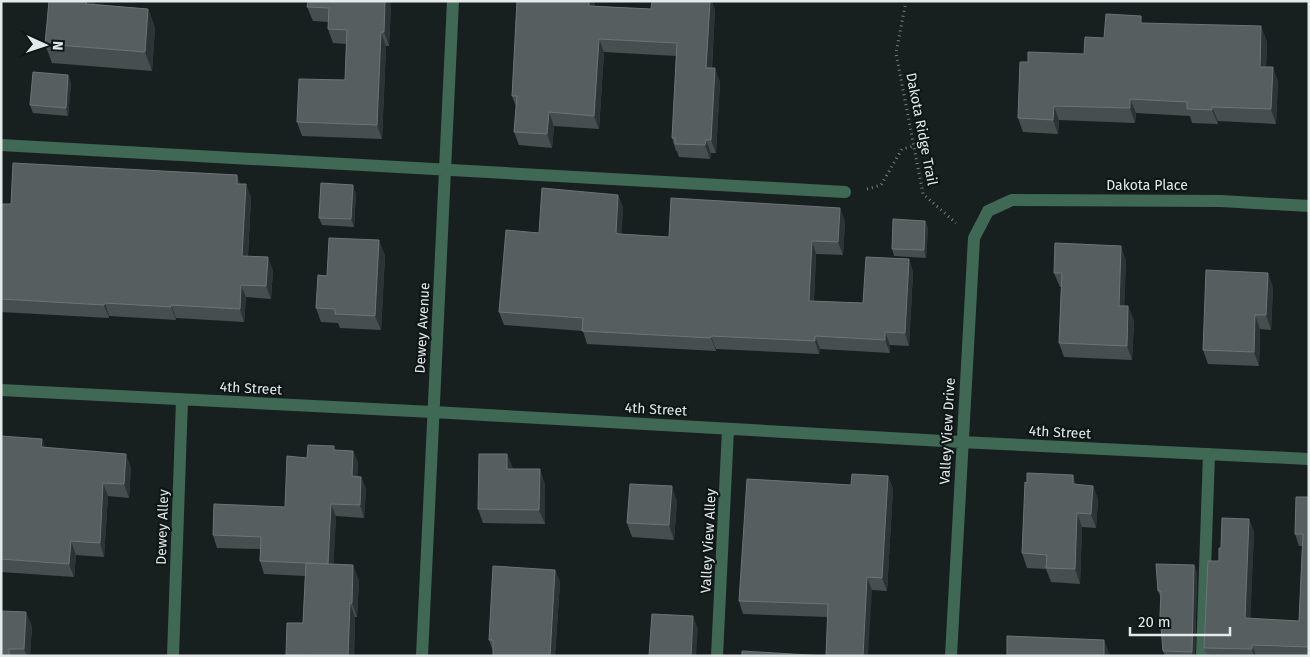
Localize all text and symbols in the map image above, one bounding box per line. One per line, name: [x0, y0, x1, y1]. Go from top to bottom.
north arrow: [20, 20, 70, 70]
text: N: [49, 41, 66, 51]
street label: Dakota Ridge Trail: [902, 71, 941, 187]
street label: Dakota Place: [1106, 177, 1188, 194]
street label: Dewey Avenue: [412, 282, 433, 374]
street label: Valley View Drive: [936, 377, 959, 485]
street label: 4th Street: [219, 378, 284, 399]
street label: 4th Street: [624, 399, 689, 420]
street label: 4th Street: [1028, 422, 1093, 443]
street label: Valley View Alley: [697, 488, 720, 594]
street label: Dewey Alley: [153, 489, 172, 565]
scale bar: [1130, 604, 1230, 636]
text: 20 m: [1138, 613, 1171, 631]

